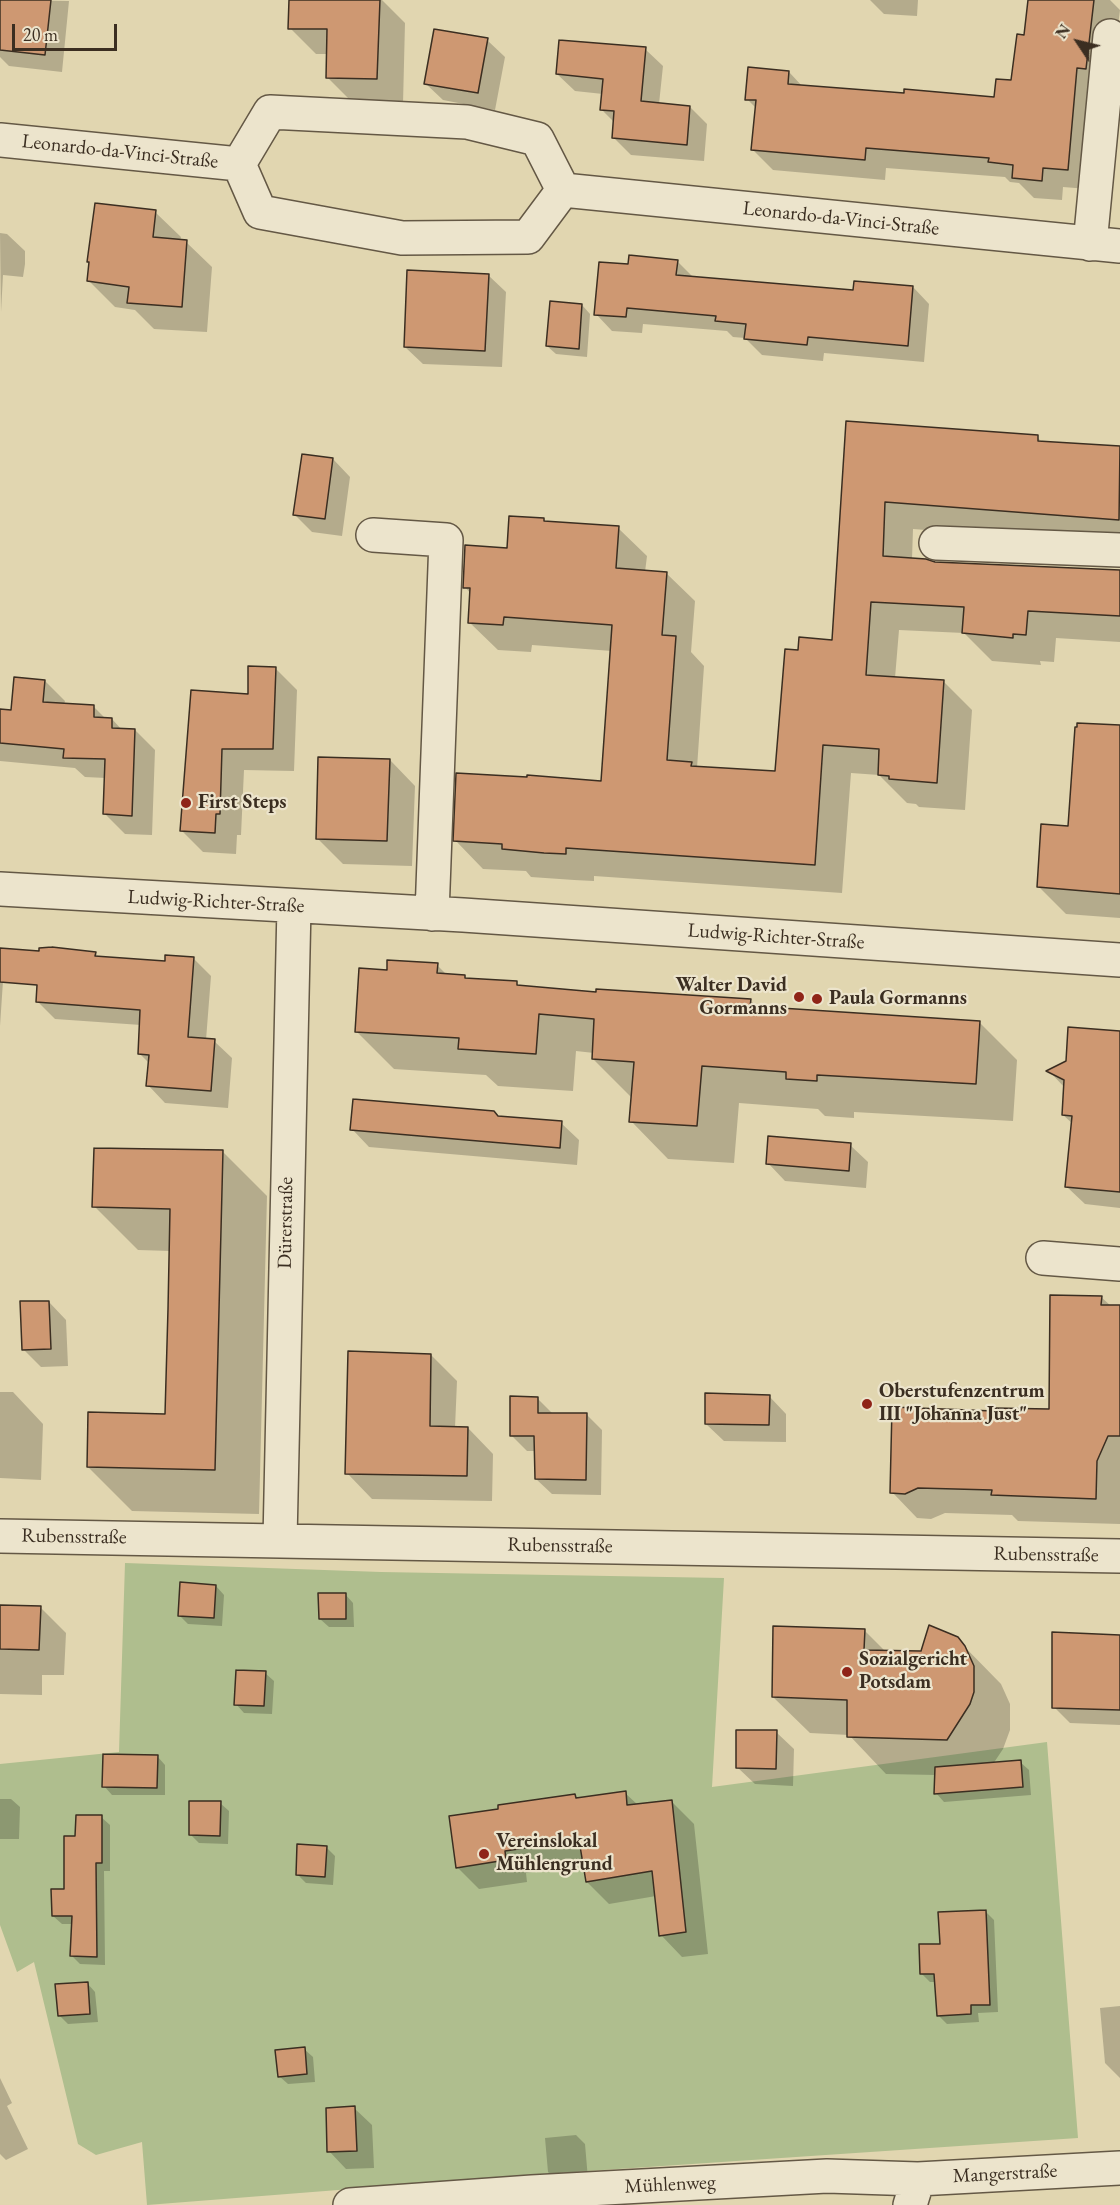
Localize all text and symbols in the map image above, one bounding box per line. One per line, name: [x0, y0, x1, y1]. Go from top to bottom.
scale bar: [15, 12, 120, 50]
north arrow: [1048, 12, 1108, 72]
text: N: [1051, 20, 1075, 43]
text: 20 m: [23, 23, 58, 46]
street label: Leonardo-da-Vinci-Straße: [21, 130, 219, 174]
street label: Leonardo-da-Vinci-Straße: [742, 197, 940, 241]
place label: First Steps: [198, 791, 286, 815]
marker: First Steps: [179, 796, 193, 810]
street label: Ludwig-Richter-Straße: [127, 885, 305, 919]
street label: Ludwig-Richter-Straße: [687, 919, 865, 955]
place label: Walter David Gormanns: [676, 974, 787, 1021]
place label: Paula Gormanns: [829, 987, 967, 1011]
marker: Walter David Gormanns: [792, 990, 806, 1004]
marker: Paula Gormanns: [810, 992, 824, 1006]
street label: Dürerstraße: [273, 1177, 299, 1269]
place label: Oberstufenzentrum III "Johanna Just": [879, 1380, 1045, 1427]
marker: Oberstufenzentrum III "Johanna Just": [860, 1397, 874, 1411]
street label: Rubensstraße: [21, 1524, 127, 1550]
street label: Rubensstraße: [507, 1533, 613, 1559]
street label: Rubensstraße: [993, 1542, 1099, 1568]
place label: Sozialgericht Potsdam: [859, 1648, 967, 1695]
marker: Sozialgericht Potsdam: [840, 1665, 854, 1679]
place label: Vereinslokal Mühlengrund: [496, 1830, 613, 1877]
marker: Vereinslokal Mühlengrund: [477, 1847, 491, 1861]
street label: Mangerstraße: [952, 2159, 1058, 2189]
street label: Mühlenweg: [624, 2171, 716, 2199]

